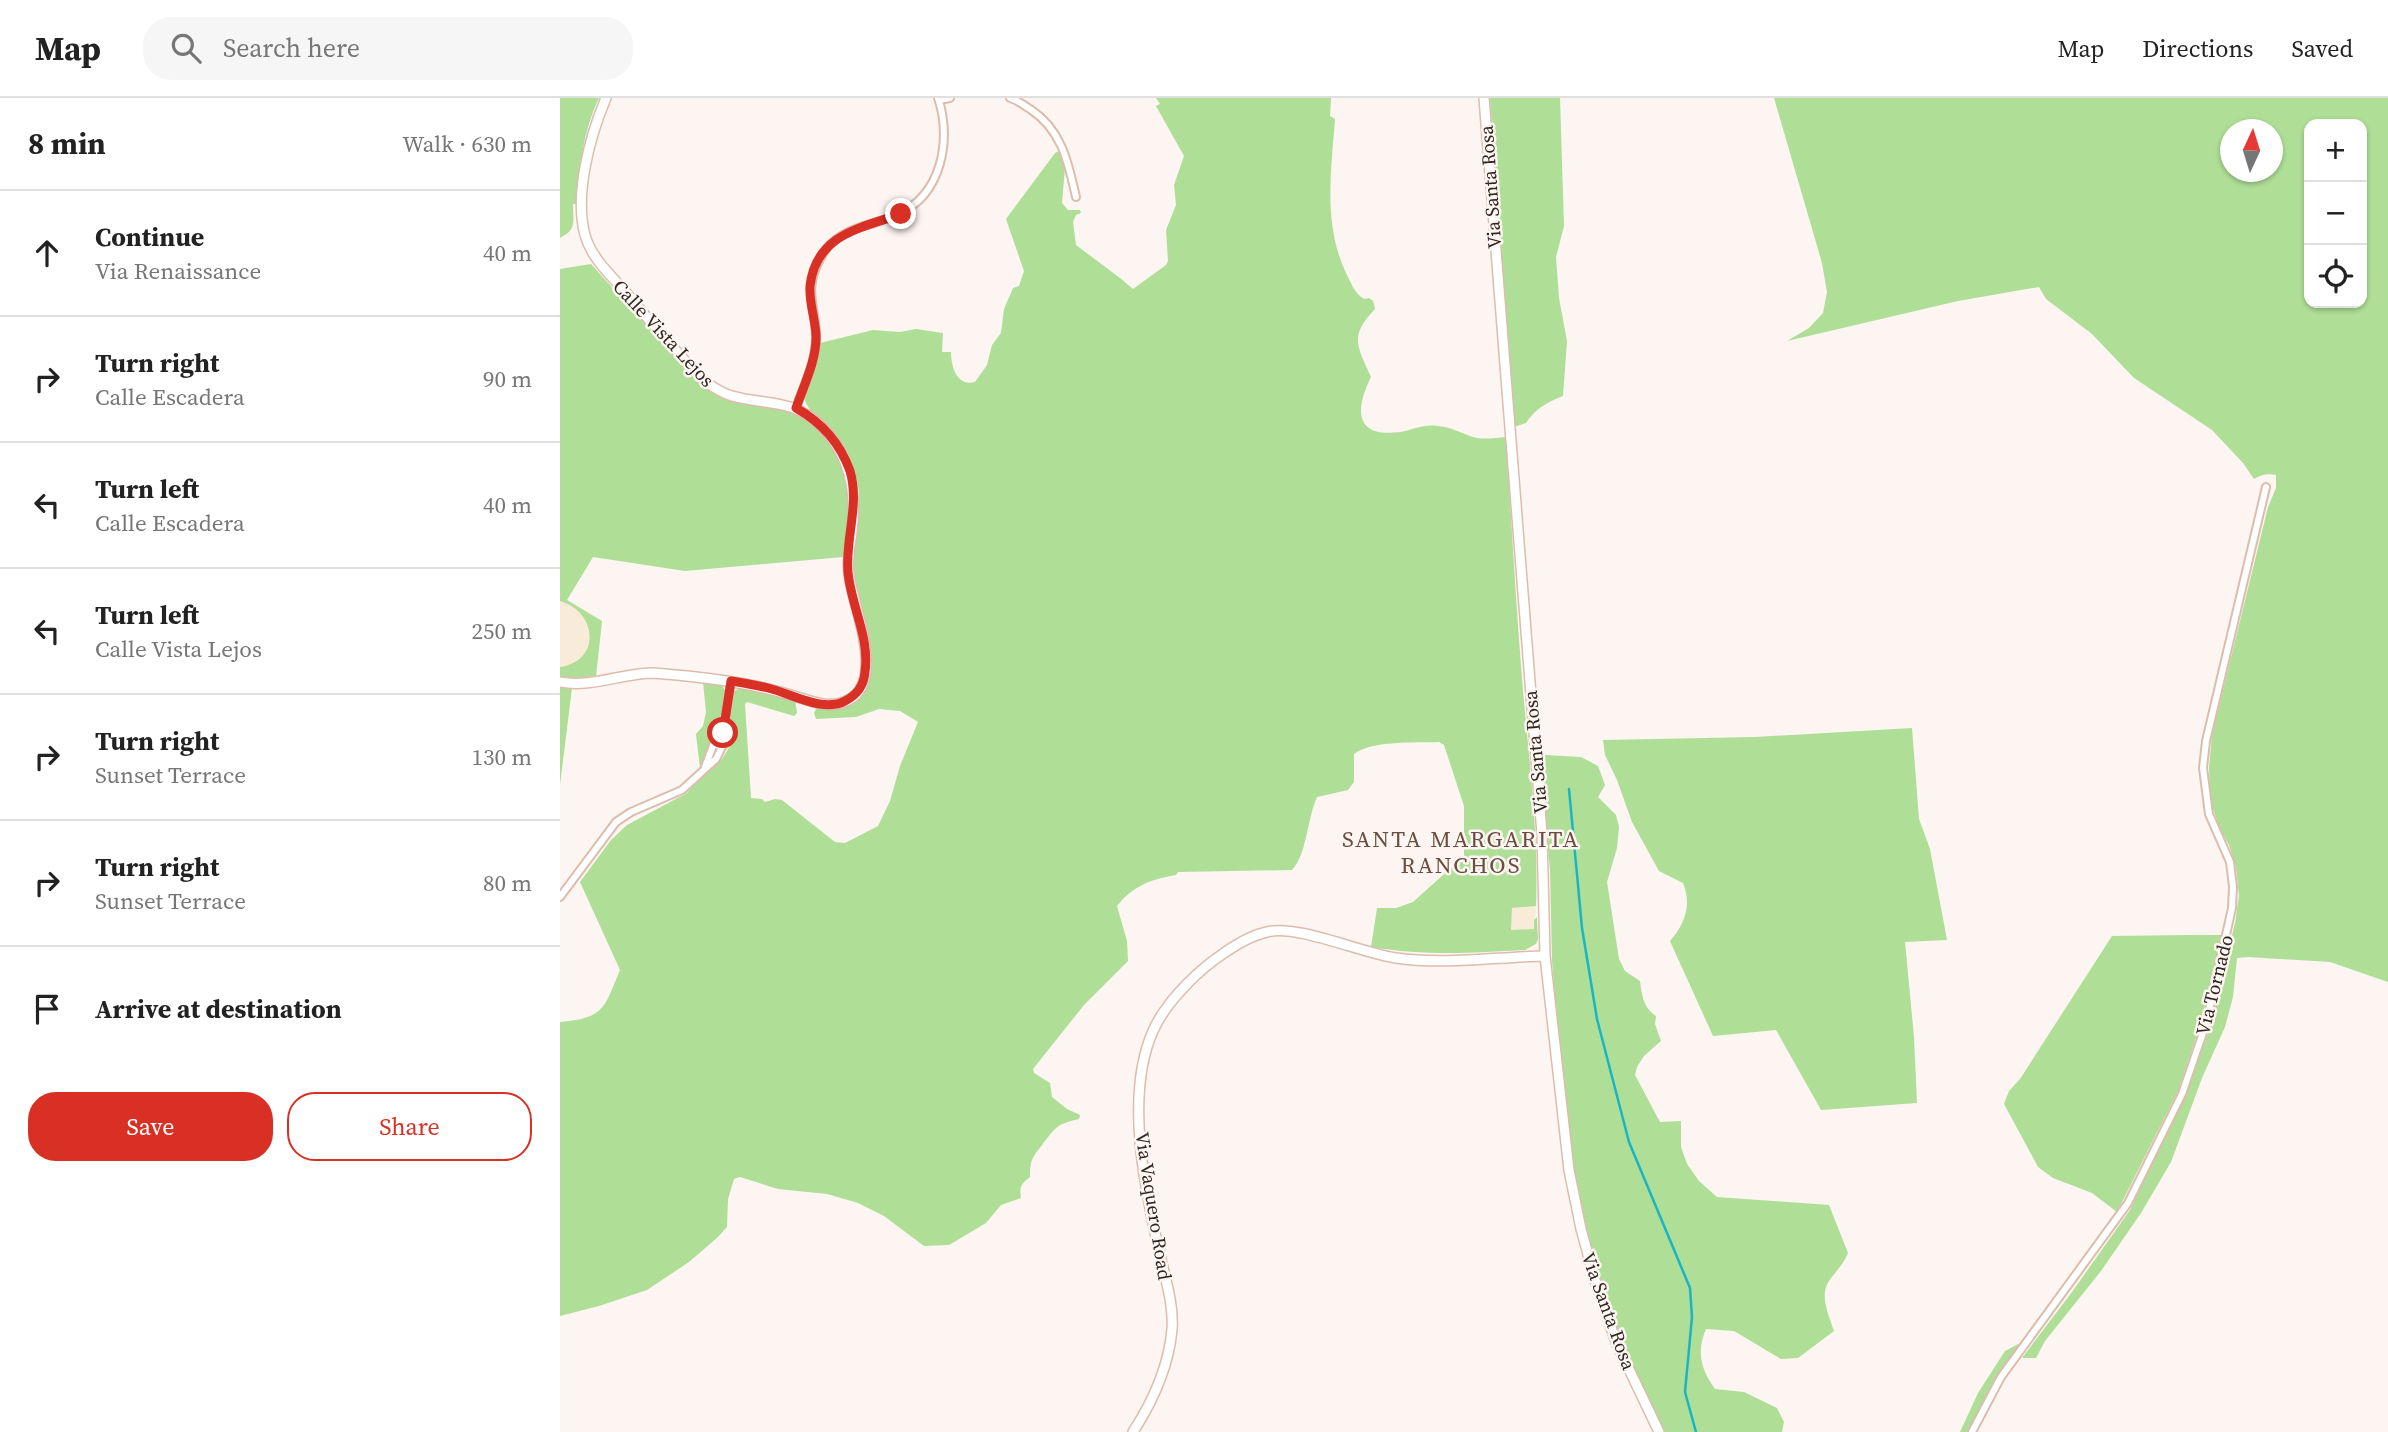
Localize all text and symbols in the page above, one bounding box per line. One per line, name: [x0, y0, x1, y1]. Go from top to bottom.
search box: [143, 17, 633, 80]
text: Map: [35, 26, 101, 71]
icon: search: [167, 29, 205, 67]
text: Search here: [223, 30, 360, 66]
text: Map: [2057, 32, 2104, 65]
text: Directions: [2142, 32, 2253, 65]
text: Saved: [2291, 32, 2353, 65]
north arrow: [2220, 119, 2283, 182]
map controls: [2304, 119, 2367, 308]
button: +: [2304, 119, 2367, 182]
text: 8 min: [28, 123, 106, 164]
street label: Via Santa Rosa: [1473, 124, 1507, 250]
text: Walk · 630 m: [402, 128, 532, 160]
button: −: [2304, 182, 2367, 245]
route end: [885, 198, 916, 229]
text: Continue: [95, 219, 204, 255]
icon: ahead: [28, 234, 66, 272]
text: 40 m: [483, 237, 532, 269]
button: locate: [2304, 245, 2367, 308]
text: Via Renaissance: [95, 255, 261, 287]
street label: Calle Vista Lejos: [607, 274, 721, 392]
text: Turn right: [95, 345, 219, 381]
icon: right: [28, 360, 66, 398]
text: 90 m: [483, 363, 532, 395]
text: Calle Escadera: [95, 381, 245, 413]
text: Turn left: [95, 471, 199, 507]
icon: left: [28, 486, 66, 524]
text: 40 m: [483, 489, 532, 521]
text: Calle Escadera: [95, 507, 245, 539]
text: Turn left: [95, 597, 199, 633]
icon: left: [28, 612, 66, 650]
text: 250 m: [471, 615, 532, 647]
text: Calle Vista Lejos: [95, 633, 262, 665]
street label: Via Santa Rosa: [1517, 689, 1553, 815]
route start: [707, 717, 738, 748]
text: Turn right: [95, 723, 219, 759]
icon: right: [28, 738, 66, 776]
text: 130 m: [471, 741, 532, 773]
text: Sunset Terrace: [95, 759, 246, 791]
district label: SANTA MARGARITA RANCHOS: [1342, 823, 1580, 881]
text: Turn right: [95, 849, 219, 885]
icon: right: [28, 864, 66, 902]
text: 80 m: [483, 867, 532, 899]
text: Sunset Terrace: [95, 885, 246, 917]
street label: Via Tornado: [2189, 932, 2239, 1038]
icon: arrive: [28, 990, 66, 1028]
text: Arrive at destination: [95, 991, 342, 1027]
button: Save: [28, 1092, 273, 1161]
button: Share: [287, 1092, 532, 1161]
street label: Via Vaquero Road: [1129, 1130, 1179, 1282]
street label: Via Santa Rosa: [1576, 1249, 1642, 1374]

